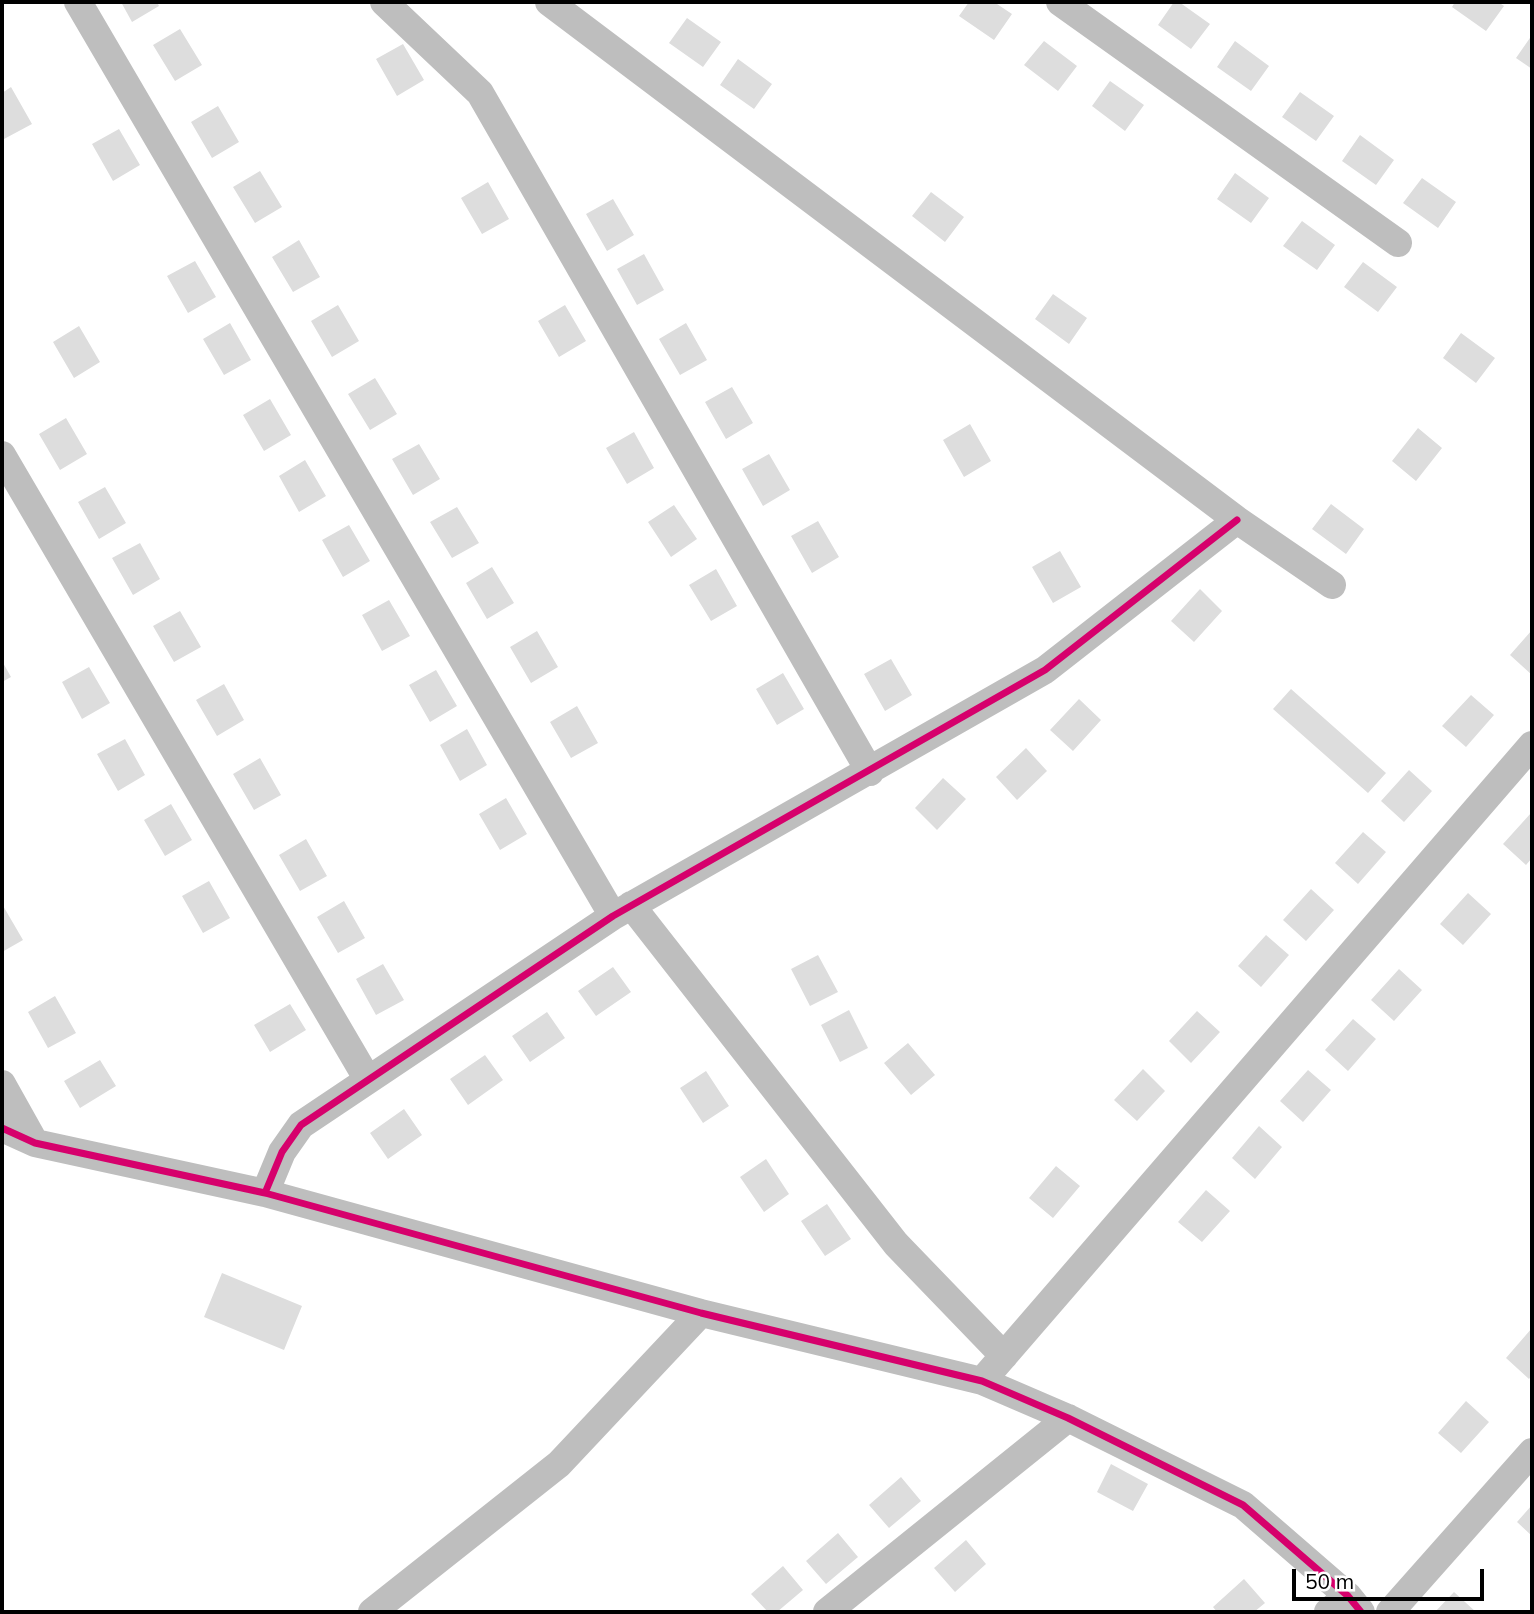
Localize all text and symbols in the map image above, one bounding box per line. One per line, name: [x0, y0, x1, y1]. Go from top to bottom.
scale bar: [1296, 1554, 1488, 1598]
text: 50 m: [1305, 1568, 1354, 1594]

